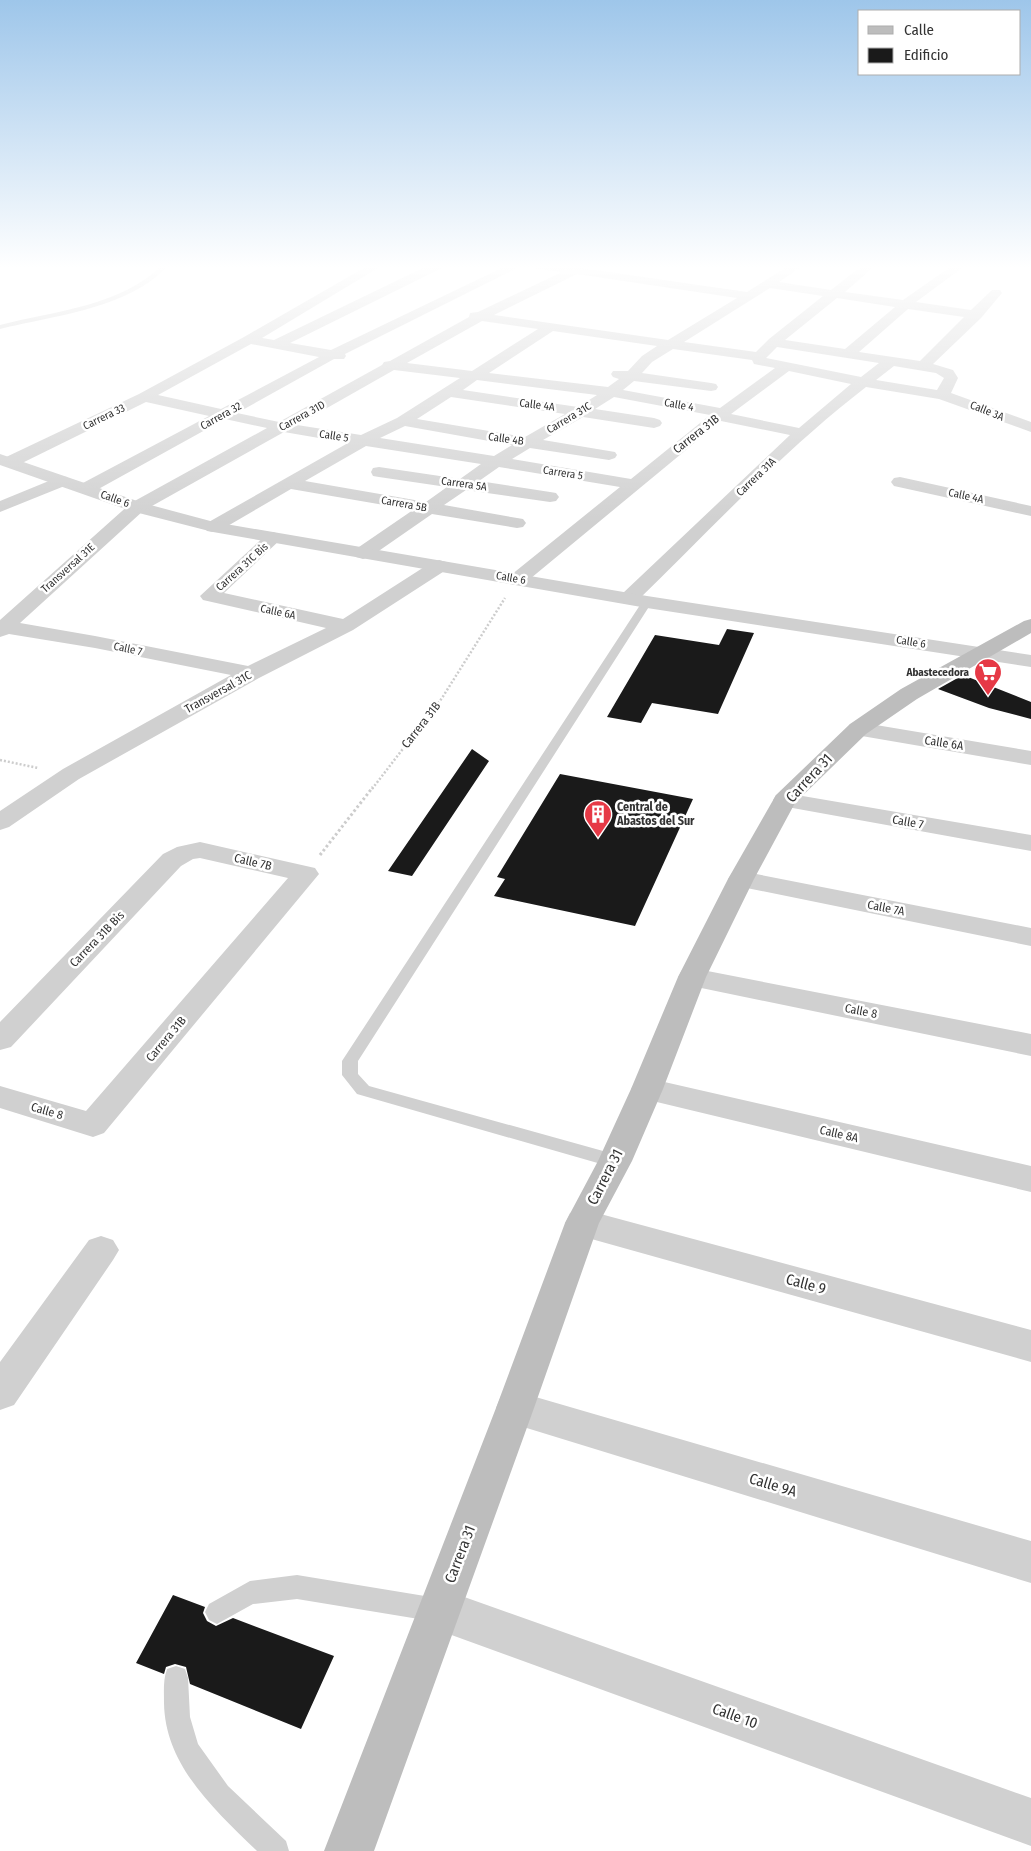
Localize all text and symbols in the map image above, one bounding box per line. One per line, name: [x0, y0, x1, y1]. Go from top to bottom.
legend: [858, 10, 1021, 75]
text: Calle: [904, 21, 934, 39]
text: Edificio: [904, 46, 949, 64]
street label: Calle 4A: [519, 396, 556, 414]
street label: Calle 4: [663, 396, 695, 414]
street label: Carrera 31D: [277, 398, 327, 434]
street label: Calle 3A: [968, 398, 1006, 424]
street label: Carrera 32: [198, 399, 244, 433]
street label: Carrera 31C: [544, 399, 594, 436]
street label: Carrera 33: [81, 401, 127, 433]
street label: Carrera 31B: [670, 411, 722, 456]
street label: Calle 5: [318, 427, 350, 445]
street label: Calle 4B: [487, 430, 525, 448]
street label: Carrera 31A: [734, 455, 779, 499]
street label: Carrera 5: [542, 463, 584, 483]
street label: Carrera 5A: [440, 474, 488, 494]
street label: Calle 4A: [947, 486, 985, 506]
street label: Calle 6: [99, 488, 132, 510]
street label: Carrera 5B: [380, 494, 428, 514]
street label: Carrera 31C Bis: [213, 540, 271, 594]
street label: Transversal 31E: [39, 541, 97, 595]
street label: Calle 6: [495, 569, 527, 587]
street label: Calle 6A: [259, 602, 297, 622]
street label: Calle 6: [895, 633, 927, 651]
street label: Calle 7: [112, 640, 144, 658]
supermarket icon: Abastecedora: [973, 657, 1003, 696]
place label: Abastecedora: [905, 666, 970, 679]
street label: Transversal 31C: [182, 668, 254, 716]
street label: Carrera 31B: [399, 699, 444, 751]
street label: Calle 6A: [924, 733, 965, 753]
street label: Carrera 31: [782, 750, 836, 806]
building icon: Central de Abastos del Sur: [583, 799, 613, 838]
place label: Central de Abastos del Sur: [616, 800, 695, 828]
street label: Calle 7: [891, 812, 925, 832]
street label: Calle 7B: [233, 851, 274, 873]
street label: Calle 7A: [866, 898, 906, 919]
street label: Carrera 31B Bis: [67, 908, 127, 970]
street label: Calle 8: [844, 1001, 878, 1021]
street label: Carrera 31B: [143, 1013, 189, 1064]
street label: Calle 8: [29, 1100, 65, 1122]
street label: Calle 8A: [818, 1123, 860, 1145]
street label: Carrera 31: [583, 1146, 627, 1208]
street label: Calle 9: [784, 1270, 828, 1298]
street label: Calle 9A: [747, 1469, 799, 1501]
street label: Carrera 31: [441, 1523, 479, 1585]
street label: Calle 10: [710, 1699, 760, 1733]

